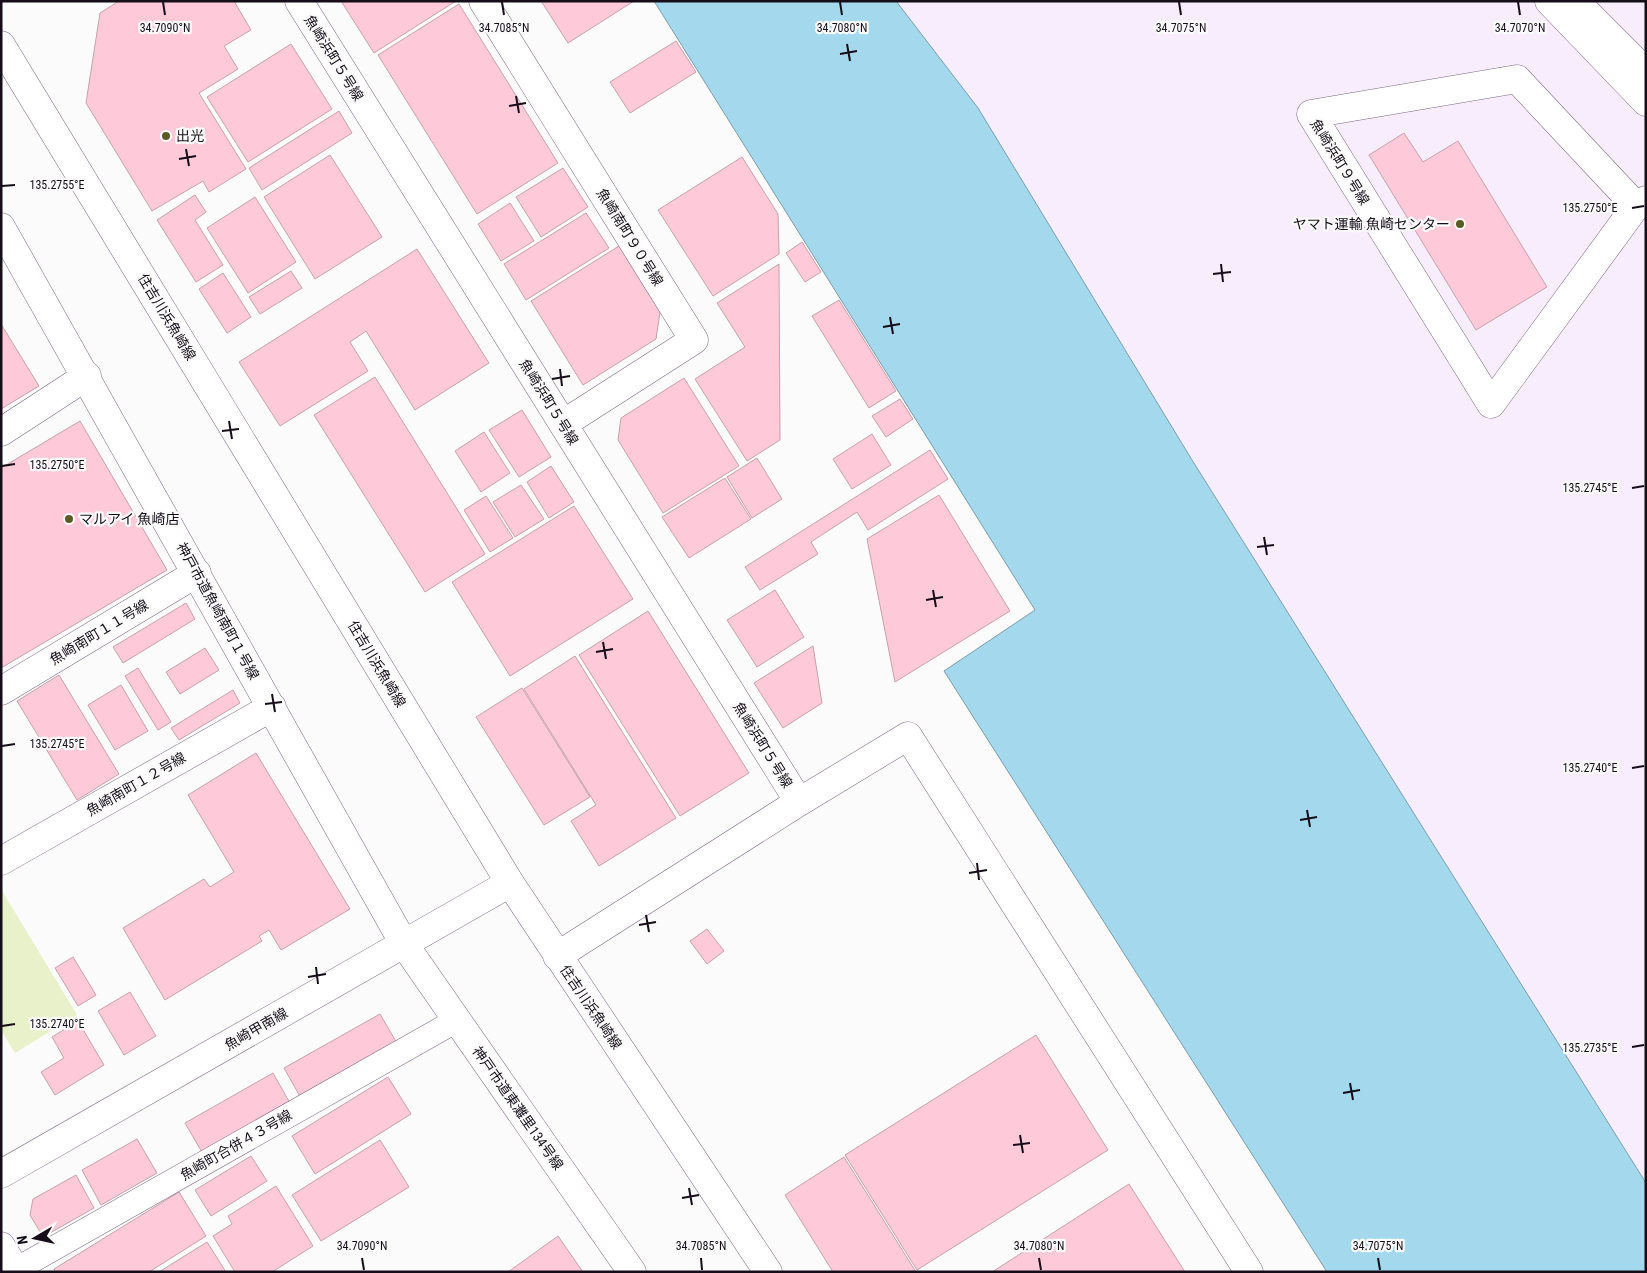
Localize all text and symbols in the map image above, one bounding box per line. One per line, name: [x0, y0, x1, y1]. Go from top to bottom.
street label: 魚崎浜町５号線: [301, 12, 367, 104]
text: 34.7090°N: [140, 21, 190, 35]
text: 34.7085°N: [479, 21, 529, 35]
text: 34.7080°N: [817, 21, 867, 35]
text: 34.7075°N: [1156, 21, 1206, 35]
text: 34.7070°N: [1495, 21, 1545, 35]
street label: 魚崎浜町９号線: [1307, 116, 1373, 208]
place label: 出光: [176, 128, 204, 144]
marker: 出光: [160, 130, 172, 142]
text: 135.2755°E: [29, 178, 85, 192]
street label: 魚崎南町９０号線: [594, 185, 666, 289]
text: 135.2750°E: [1562, 201, 1618, 215]
place label: ヤマト運輸 魚崎センター: [1293, 216, 1450, 232]
marker: ヤマト運輸 魚崎センター: [1454, 218, 1466, 230]
street label: 住吉川浜魚崎線: [135, 271, 199, 363]
street label: 魚崎浜町５号線: [516, 356, 582, 448]
text: 135.2750°E: [29, 458, 85, 472]
text: 135.2745°E: [1562, 481, 1618, 495]
place label: マルアイ 魚崎店: [79, 511, 180, 527]
marker: マルアイ 魚崎店: [63, 513, 75, 525]
street label: 神戸市道魚崎南町１号線: [174, 540, 262, 682]
street label: 魚崎南町１１号線: [47, 596, 151, 668]
street label: 住吉川浜魚崎線: [345, 618, 409, 710]
street label: 魚崎浜町５号線: [730, 699, 796, 791]
text: 135.2745°E: [29, 737, 85, 751]
street label: 魚崎南町１２号線: [84, 749, 188, 819]
text: 135.2740°E: [1562, 761, 1618, 775]
street label: 住吉川浜魚崎線: [557, 962, 625, 1052]
street label: 魚崎甲南線: [222, 1005, 290, 1053]
text: 135.2740°E: [29, 1017, 85, 1031]
text: 135.2735°E: [1562, 1041, 1618, 1055]
street label: 神戸市道東灘里134号線: [469, 1043, 567, 1173]
street label: 魚崎町合併４３号線: [177, 1107, 295, 1183]
north arrow: [10, 1213, 60, 1263]
text: N: [14, 1235, 31, 1246]
text: 34.7090°N: [337, 1239, 387, 1253]
text: 34.7085°N: [676, 1239, 726, 1253]
text: 34.7080°N: [1014, 1239, 1064, 1253]
text: 34.7075°N: [1353, 1239, 1403, 1253]

